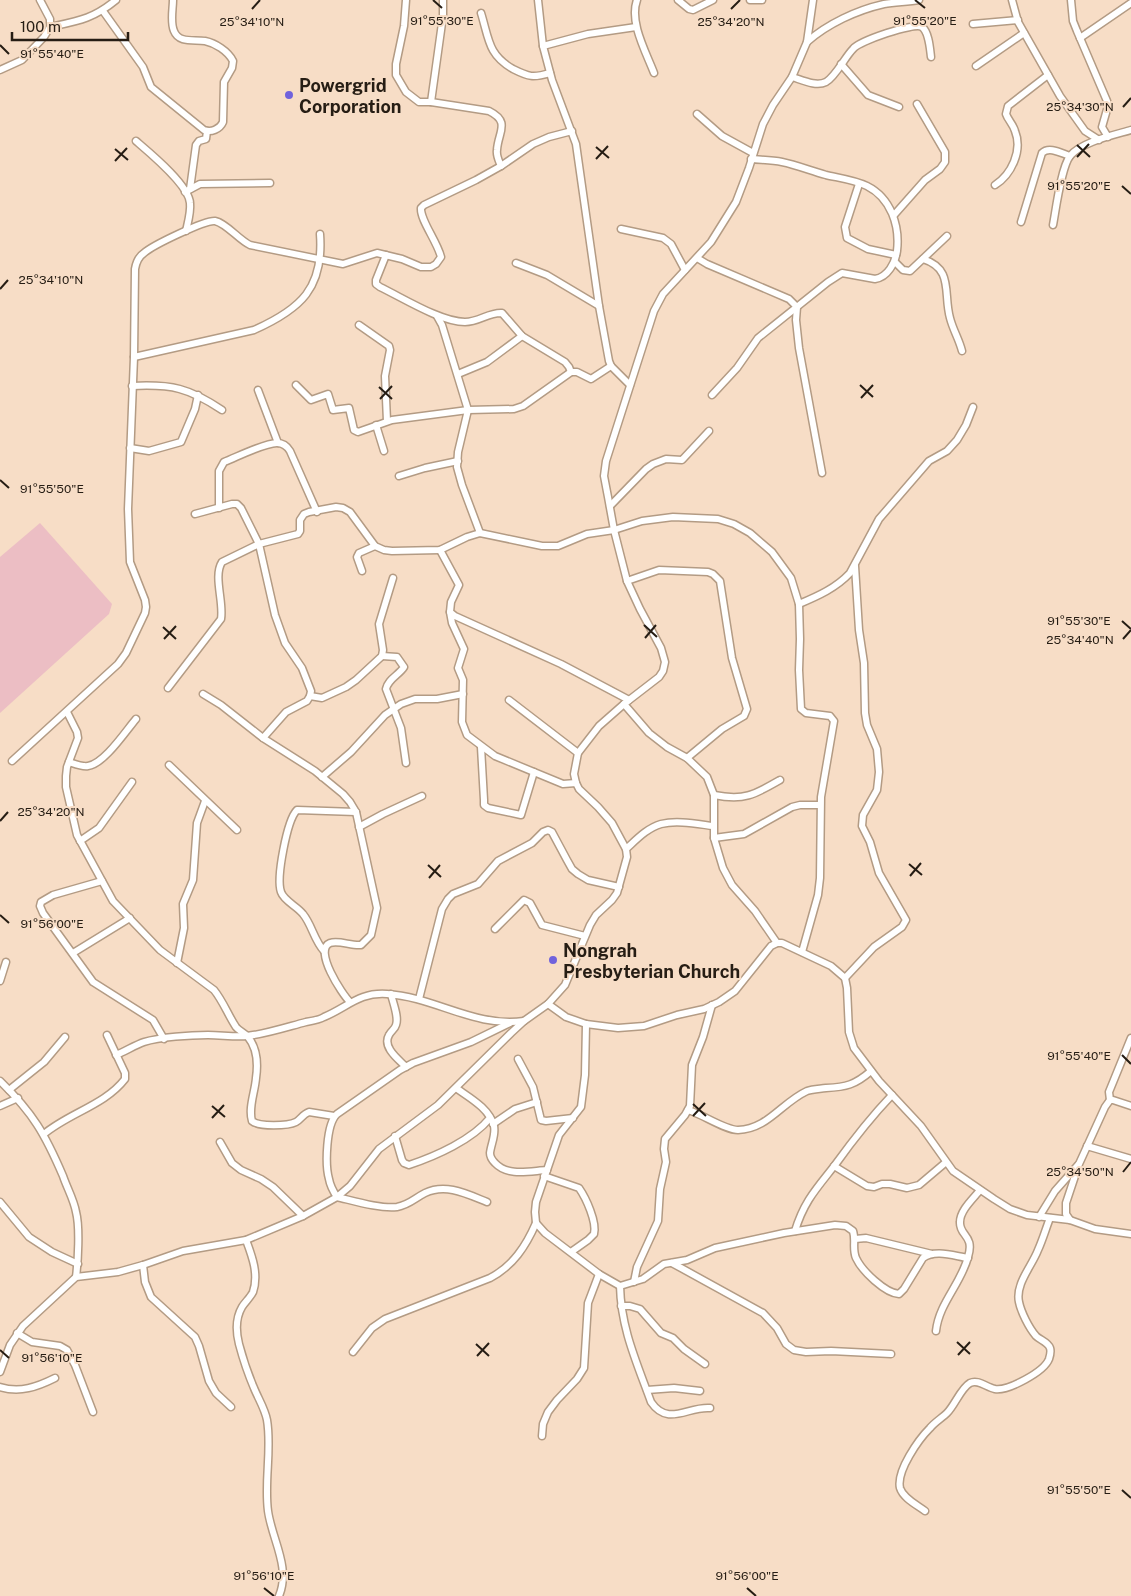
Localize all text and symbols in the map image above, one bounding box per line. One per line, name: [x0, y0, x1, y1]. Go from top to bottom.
scale bar: [12, 10, 129, 42]
text: 91°55'30"E: [410, 14, 474, 28]
text: 91°55'20"E: [893, 14, 957, 28]
text: 25°34'10"N: [220, 15, 284, 29]
text: 25°34'20"N: [697, 15, 765, 29]
text: 100 m: [20, 18, 61, 35]
text: 91°55'40"E: [20, 47, 84, 61]
place label: Powergrid Corporation: [299, 75, 401, 117]
marker: Powergrid Corporation: [283, 89, 295, 101]
text: 25°34'30"N: [1046, 100, 1114, 114]
text: 91°55'20"E: [1047, 179, 1111, 193]
text: 25°34'10"N: [19, 273, 83, 287]
text: 91°55'50"E: [20, 482, 84, 496]
text: 91°55'30"E: [1047, 614, 1111, 628]
text: 25°34'40"N: [1046, 633, 1114, 647]
text: 25°34'20"N: [17, 805, 85, 819]
text: 91°56'00"E: [20, 917, 84, 931]
place label: Nongrah Presbyterian Church: [563, 940, 740, 982]
marker: Nongrah Presbyterian Church: [547, 954, 559, 966]
text: 91°55'40"E: [1047, 1049, 1111, 1063]
text: 25°34'50"N: [1046, 1165, 1114, 1179]
text: 91°56'10"E: [22, 1351, 82, 1365]
text: 91°55'50"E: [1047, 1483, 1111, 1497]
text: 91°56'10"E: [234, 1569, 294, 1583]
text: 91°56'00"E: [715, 1569, 779, 1583]

